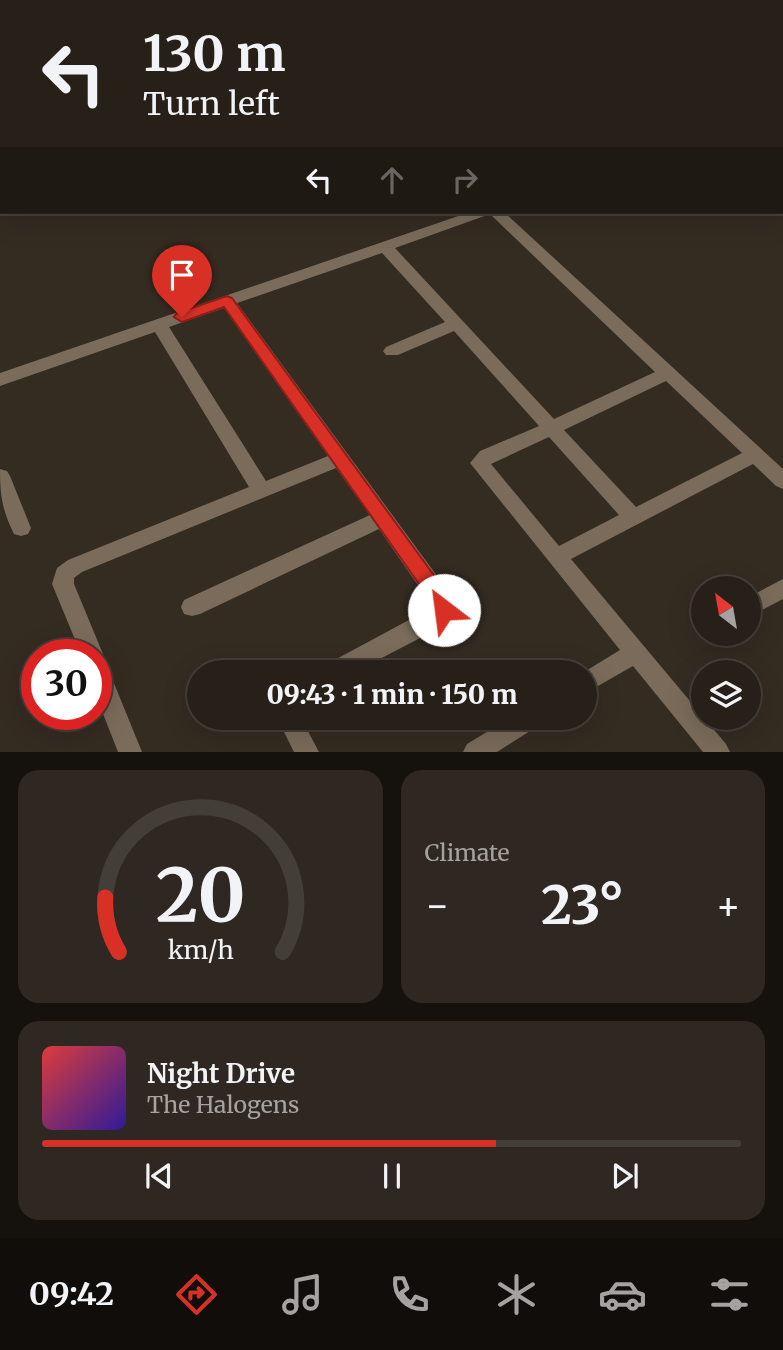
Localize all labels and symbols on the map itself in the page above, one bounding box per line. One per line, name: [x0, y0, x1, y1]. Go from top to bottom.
pin: [152, 245, 212, 317]
position arrow: [407, 573, 481, 647]
north arrow: [691, 576, 761, 646]
speed limit sign: 30: [21, 639, 112, 730]

